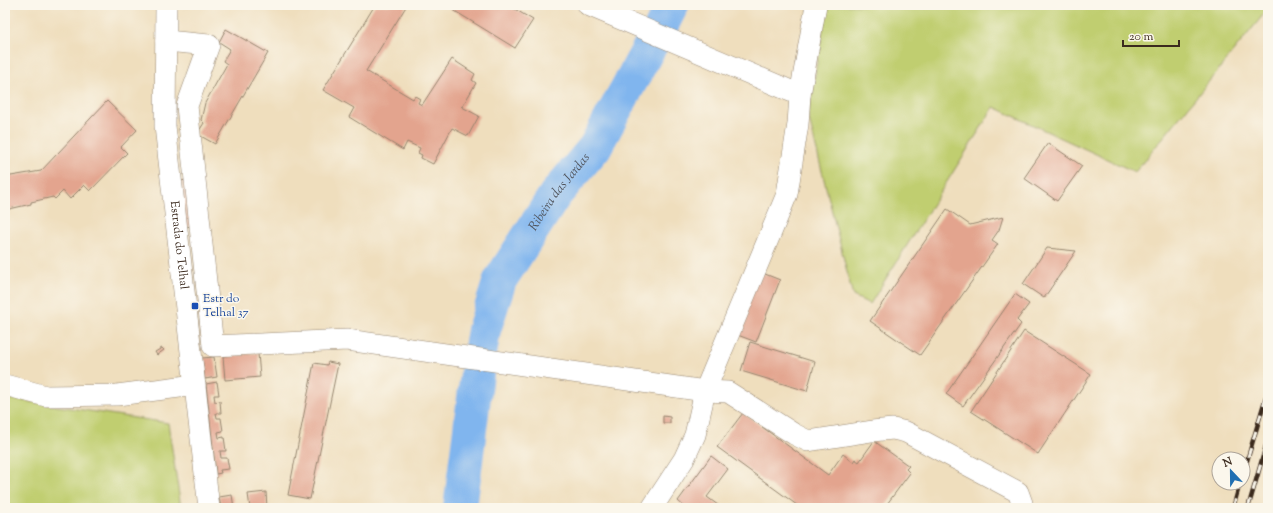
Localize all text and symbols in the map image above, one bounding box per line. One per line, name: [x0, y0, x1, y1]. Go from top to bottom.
scale bar: [1123, 22, 1179, 48]
text: 20 m: [1129, 28, 1154, 46]
water label: Ribeira das Jardas: [525, 150, 595, 235]
street label: Estrada do Telhal: [165, 200, 193, 291]
place label: Estr do Telhal 37: [203, 290, 249, 322]
marker: Estr do Telhal 37: [190, 301, 200, 311]
north arrow: [1211, 451, 1251, 491]
text: N: [1220, 454, 1235, 472]

